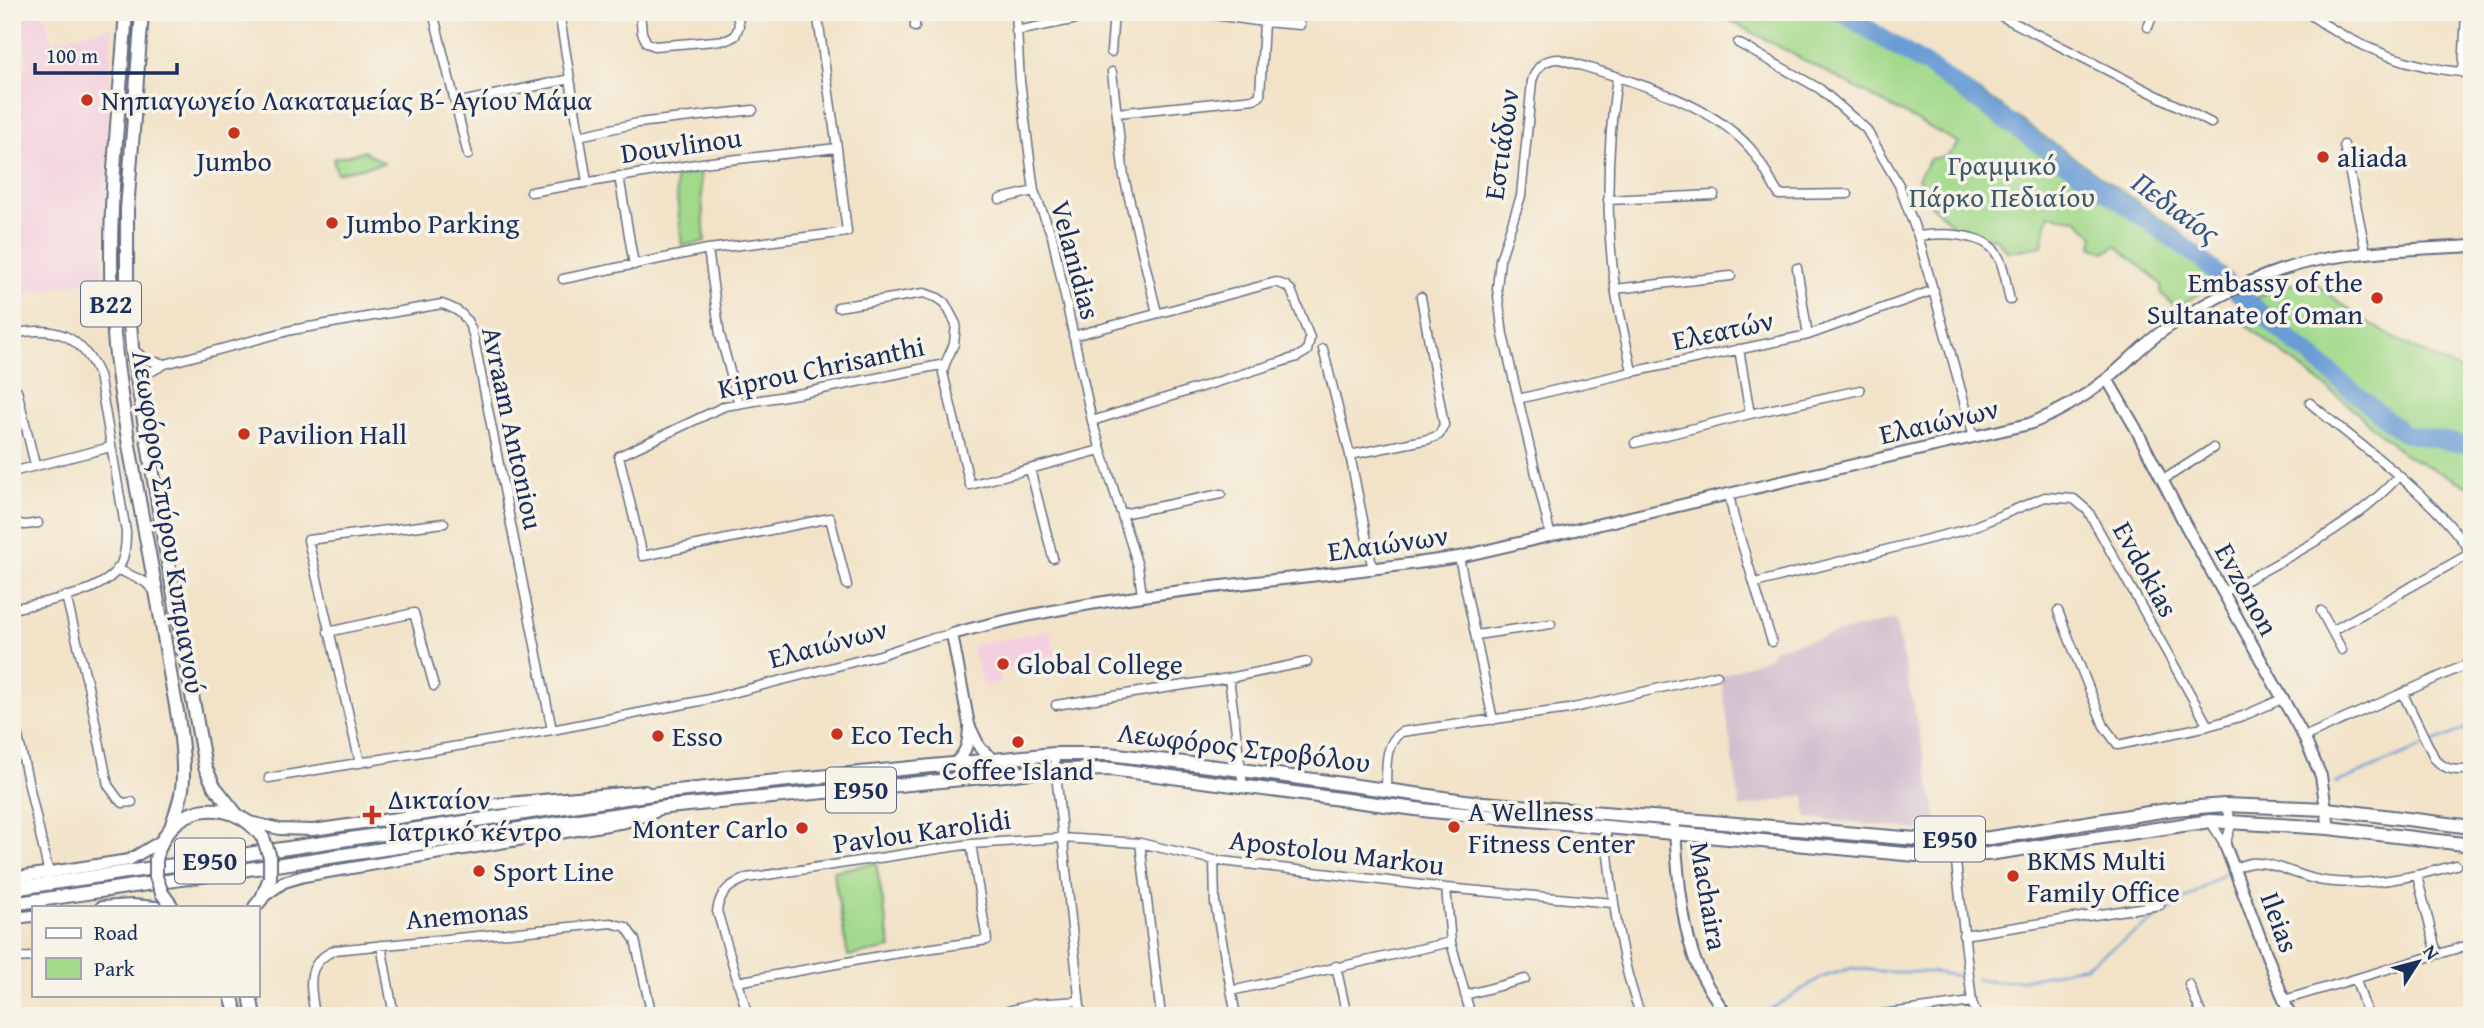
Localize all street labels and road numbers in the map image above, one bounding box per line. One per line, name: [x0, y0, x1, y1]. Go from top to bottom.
street label: Εστιάδων: [1472, 85, 1529, 202]
street label: Douvlinou: [618, 116, 744, 173]
street label: Velanidias: [1041, 196, 1112, 324]
road number: B22: [81, 282, 141, 326]
street label: Ελεατών: [1668, 299, 1777, 360]
street label: Avraam Antoniou: [472, 323, 555, 533]
street label: Kiprou Chrisanthi: [714, 325, 928, 408]
street label: Λεωφόρος Σπύρου Κυπριανού: [122, 347, 217, 696]
street label: Ελαιώνων: [1875, 387, 2003, 454]
street label: Evdokias: [2103, 513, 2190, 624]
street label: Ελαιώνων: [1325, 514, 1451, 571]
street label: Evzonon: [2205, 535, 2290, 643]
street label: Ελαιώνων: [764, 607, 892, 678]
street label: Λεωφόρος Στροβόλου: [1115, 711, 1373, 782]
road number: E950: [826, 768, 896, 812]
street label: Pavlou Karolidi: [830, 798, 1014, 863]
road number: E950: [1915, 817, 1985, 862]
street label: Apostolou Markou: [1227, 818, 1447, 885]
road number: E950: [175, 838, 245, 884]
street label: Machaira: [1680, 838, 1739, 954]
street label: Ileias: [2251, 886, 2310, 958]
street label: Anemonas: [404, 888, 530, 939]

